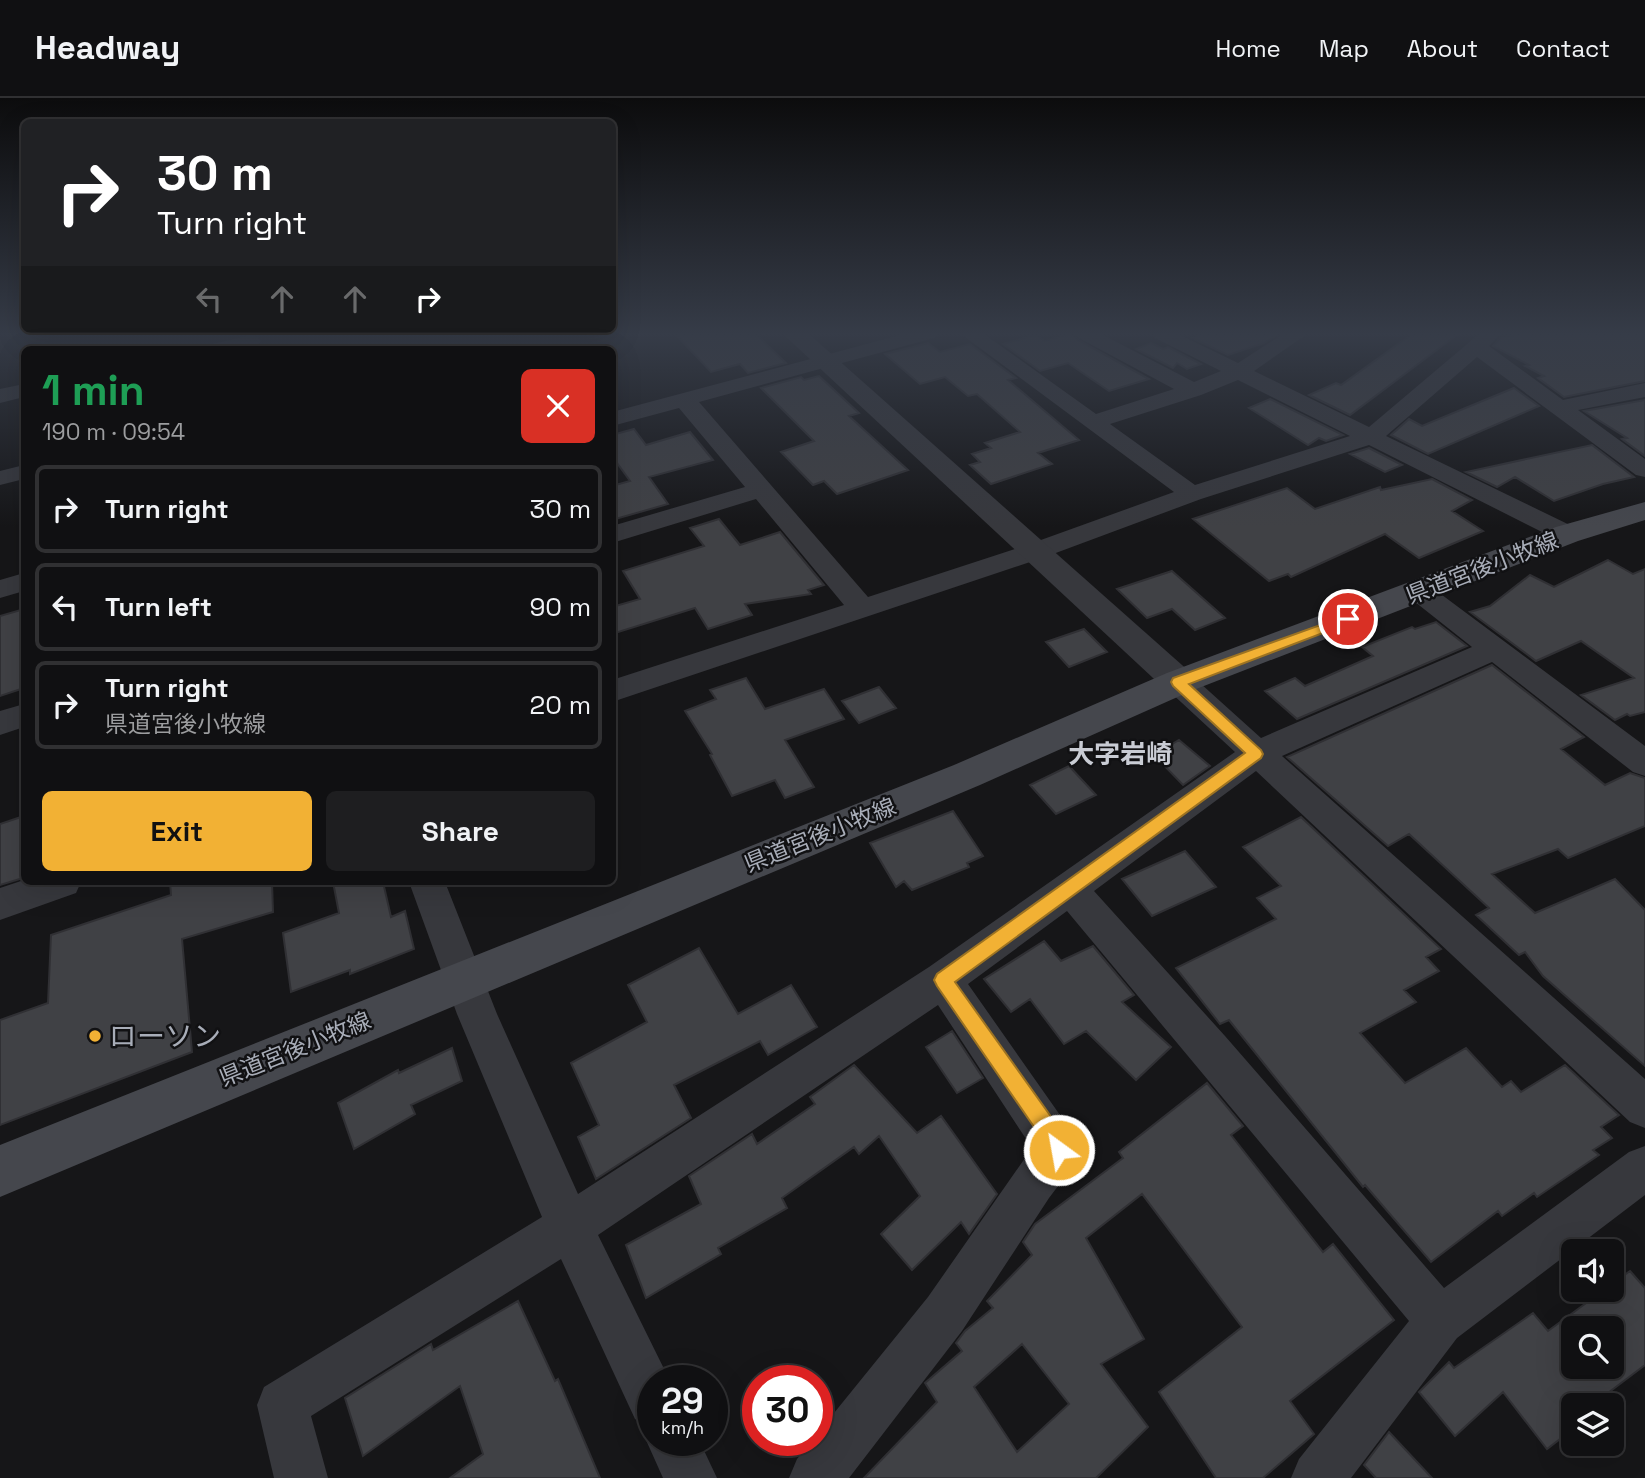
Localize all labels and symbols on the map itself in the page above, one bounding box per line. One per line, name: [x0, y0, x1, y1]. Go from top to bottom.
street label: 県道宮後小牧線: [1401, 525, 1563, 611]
pin: [1318, 589, 1378, 649]
district label: 大字岩崎: [1068, 737, 1172, 771]
street label: 県道宮後小牧線: [740, 791, 900, 879]
street label: 県道宮後小牧線: [215, 1005, 375, 1093]
place label: ローソン: [109, 1018, 221, 1054]
marker: ローソン: [87, 1028, 103, 1044]
position arrow: [1022, 1113, 1096, 1187]
speed limit sign: 30: [742, 1365, 833, 1456]

